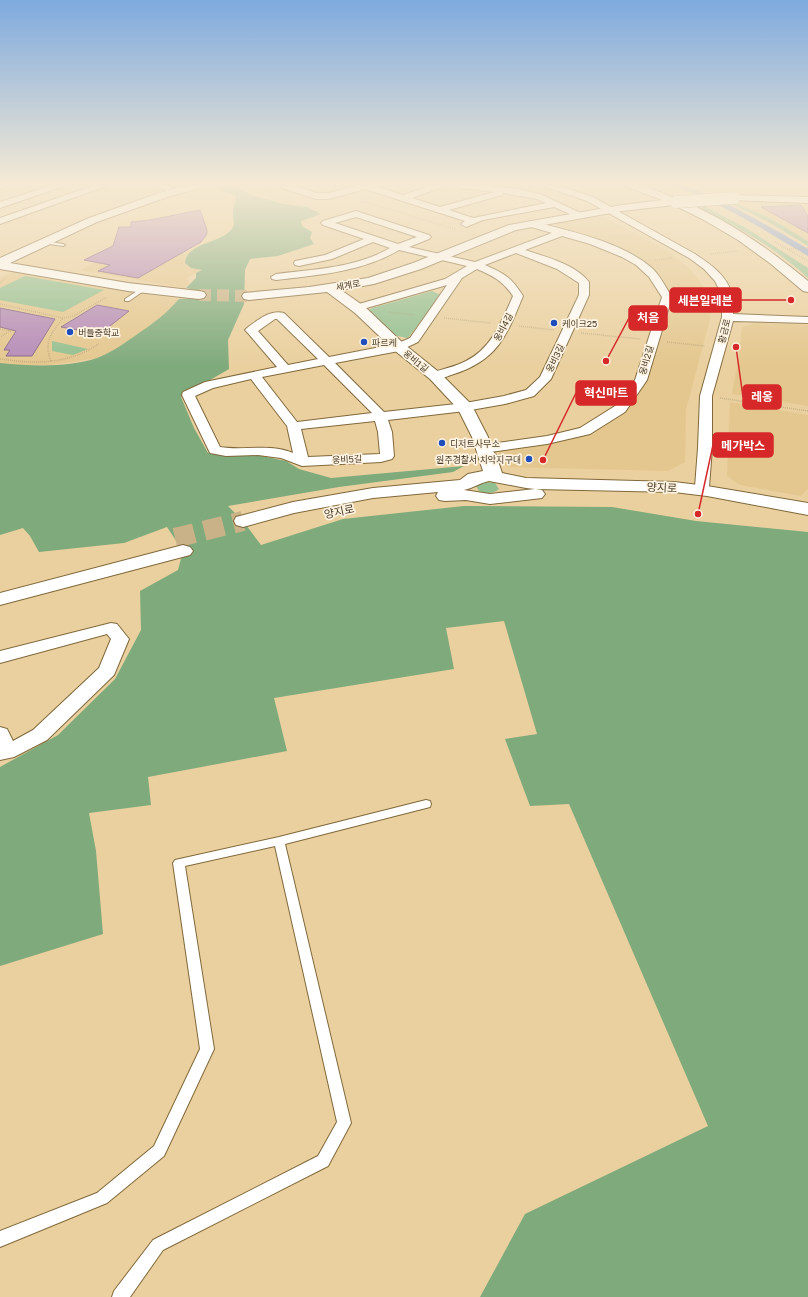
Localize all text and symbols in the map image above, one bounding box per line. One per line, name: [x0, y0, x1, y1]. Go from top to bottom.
street label: 세계로: [335, 277, 361, 293]
callout: 세븐일레븐: [670, 288, 741, 312]
text: 세븐일레븐: [677, 293, 733, 308]
callout: 처음: [629, 306, 667, 330]
text: 처음: [637, 310, 659, 325]
street label: 웅비4길: [491, 311, 515, 343]
marker: 케이크25: [549, 318, 559, 328]
place label: 케이크25: [562, 318, 597, 329]
street label: 황금로: [716, 318, 732, 344]
marker: 버들중학교: [65, 327, 75, 337]
place label: 버들중학교: [78, 327, 119, 338]
marker: 파르케: [359, 337, 369, 347]
place label: 파르케: [372, 337, 397, 348]
street label: 웅비3길: [543, 342, 567, 374]
street label: 웅비2길: [637, 344, 655, 376]
street label: 웅비1길: [401, 348, 431, 374]
callout: 혁신마트: [576, 381, 636, 405]
text: 혁신마트: [584, 385, 628, 400]
callout: 레옹: [743, 385, 781, 409]
text: 레옹: [751, 389, 773, 404]
callout: 메가박스: [713, 433, 773, 457]
marker: 디저트사무소: [437, 438, 447, 448]
place label: 디저트사무소: [450, 438, 500, 449]
text: 메가박스: [721, 438, 765, 453]
street label: 웅비5길: [332, 453, 362, 465]
place label: 원주경찰서 치악지구대: [436, 454, 521, 465]
marker: 원주경찰서 치악지구대: [524, 454, 534, 464]
street label: 양지로: [646, 480, 678, 494]
street label: 양지로: [323, 501, 355, 521]

